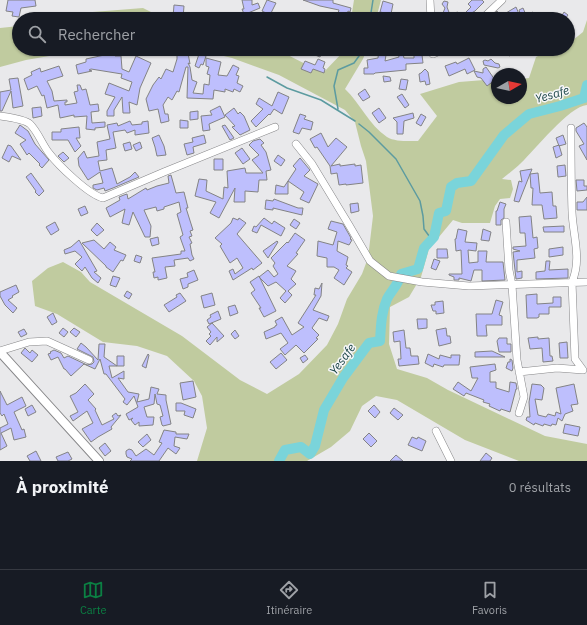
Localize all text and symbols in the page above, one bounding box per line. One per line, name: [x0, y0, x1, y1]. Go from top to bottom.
search box: [12, 12, 575, 56]
icon: search: [26, 23, 48, 45]
text: Rechercher: [58, 25, 135, 44]
north arrow: [491, 68, 527, 104]
water label: Yesafe: [533, 82, 571, 106]
water label: Yesafe: [326, 340, 358, 378]
text: À proximité: [16, 476, 109, 498]
text: 0 résultats: [509, 479, 571, 496]
tab: Carte: [80, 579, 107, 617]
tab: Itinéraire: [266, 579, 312, 617]
tab: Favoris: [472, 579, 507, 617]

